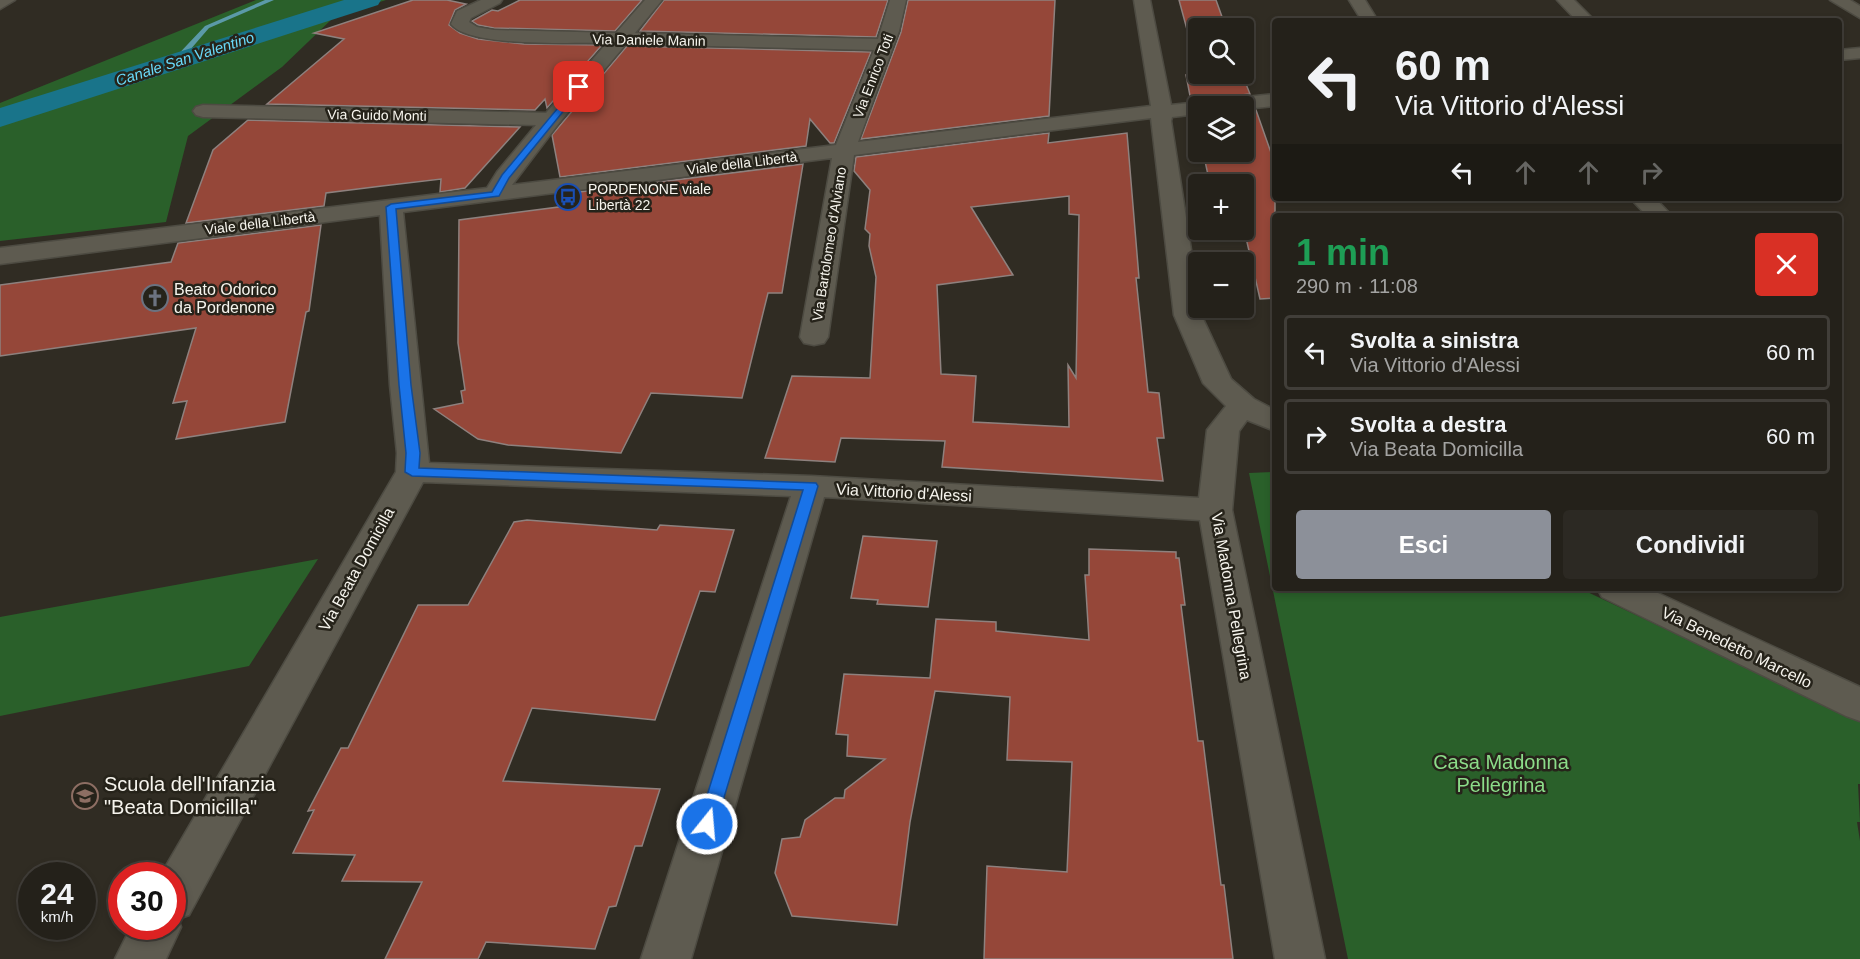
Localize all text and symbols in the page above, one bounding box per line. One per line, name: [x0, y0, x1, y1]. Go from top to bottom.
map controls: [1188, 18, 1254, 318]
button: search: [1188, 18, 1254, 84]
water label: Canale San Valentino: [113, 28, 256, 89]
street label: Via Daniele Manin: [592, 31, 706, 49]
street label: Via Enrico Toti: [850, 32, 896, 120]
icon: left: [1296, 42, 1374, 120]
text: 60 m: [1395, 42, 1491, 89]
pin: [553, 61, 604, 112]
icon: arrive: [562, 70, 595, 103]
text: Via Vittorio d'Alessi: [1395, 91, 1624, 121]
button: layers: [1188, 96, 1254, 162]
street label: Via Guido Monti: [327, 106, 427, 124]
street label: Viale della Libertà: [686, 148, 798, 178]
icon: left: [1446, 156, 1479, 189]
icon: ahead: [1509, 156, 1542, 189]
icon: ahead: [1572, 156, 1605, 189]
icon: right: [1635, 156, 1668, 189]
street label: Via Bartolomeo d'Alviano: [809, 166, 849, 322]
button: +: [1188, 174, 1254, 240]
place label: PORDENONE viale Libertà 22: [588, 181, 711, 213]
bus stop icon: PORDENONE viale Libertà 22: [553, 182, 583, 212]
street label: Viale della Libertà: [204, 208, 316, 238]
text: 1 min: [1296, 232, 1390, 273]
button: close: [1755, 233, 1818, 296]
button: −: [1188, 252, 1254, 318]
text: 290 m · 11:08: [1296, 275, 1418, 297]
place label: Beato Odorico da Pordenone: [174, 281, 276, 316]
church icon: Beato Odorico da Pordenone: [140, 283, 170, 313]
text: Svolta a sinistra: [1350, 328, 1519, 353]
icon: left: [1299, 336, 1332, 369]
text: 60 m: [1766, 340, 1815, 365]
text: Via Vittorio d'Alessi: [1350, 354, 1520, 376]
text: Svolta a destra: [1350, 412, 1507, 437]
icon: right: [1299, 420, 1332, 453]
text: 60 m: [1766, 424, 1815, 449]
text: Via Beata Domicilla: [1350, 438, 1523, 460]
street label: Via Vittorio d'Alessi: [836, 480, 972, 505]
street label: Via Beata Domicilla: [315, 504, 397, 634]
button: Esci: [1296, 510, 1551, 579]
button: Condividi: [1563, 510, 1818, 579]
street label: Via Madonna Pellegrina: [1208, 511, 1255, 681]
street label: Via Benedetto Marcello: [1659, 604, 1815, 691]
park label: Casa Madonna Pellegrina: [1433, 751, 1570, 796]
place label: Scuola dell'Infanzia "Beata Domicilla": [104, 773, 277, 818]
school or university icon: Scuola dell'Infanzia "Beata Domicilla": [70, 781, 100, 811]
position arrow: [675, 792, 739, 856]
speed limit sign: 30: [108, 862, 186, 940]
text: 24: [40, 877, 74, 910]
text: km/h: [41, 908, 73, 925]

